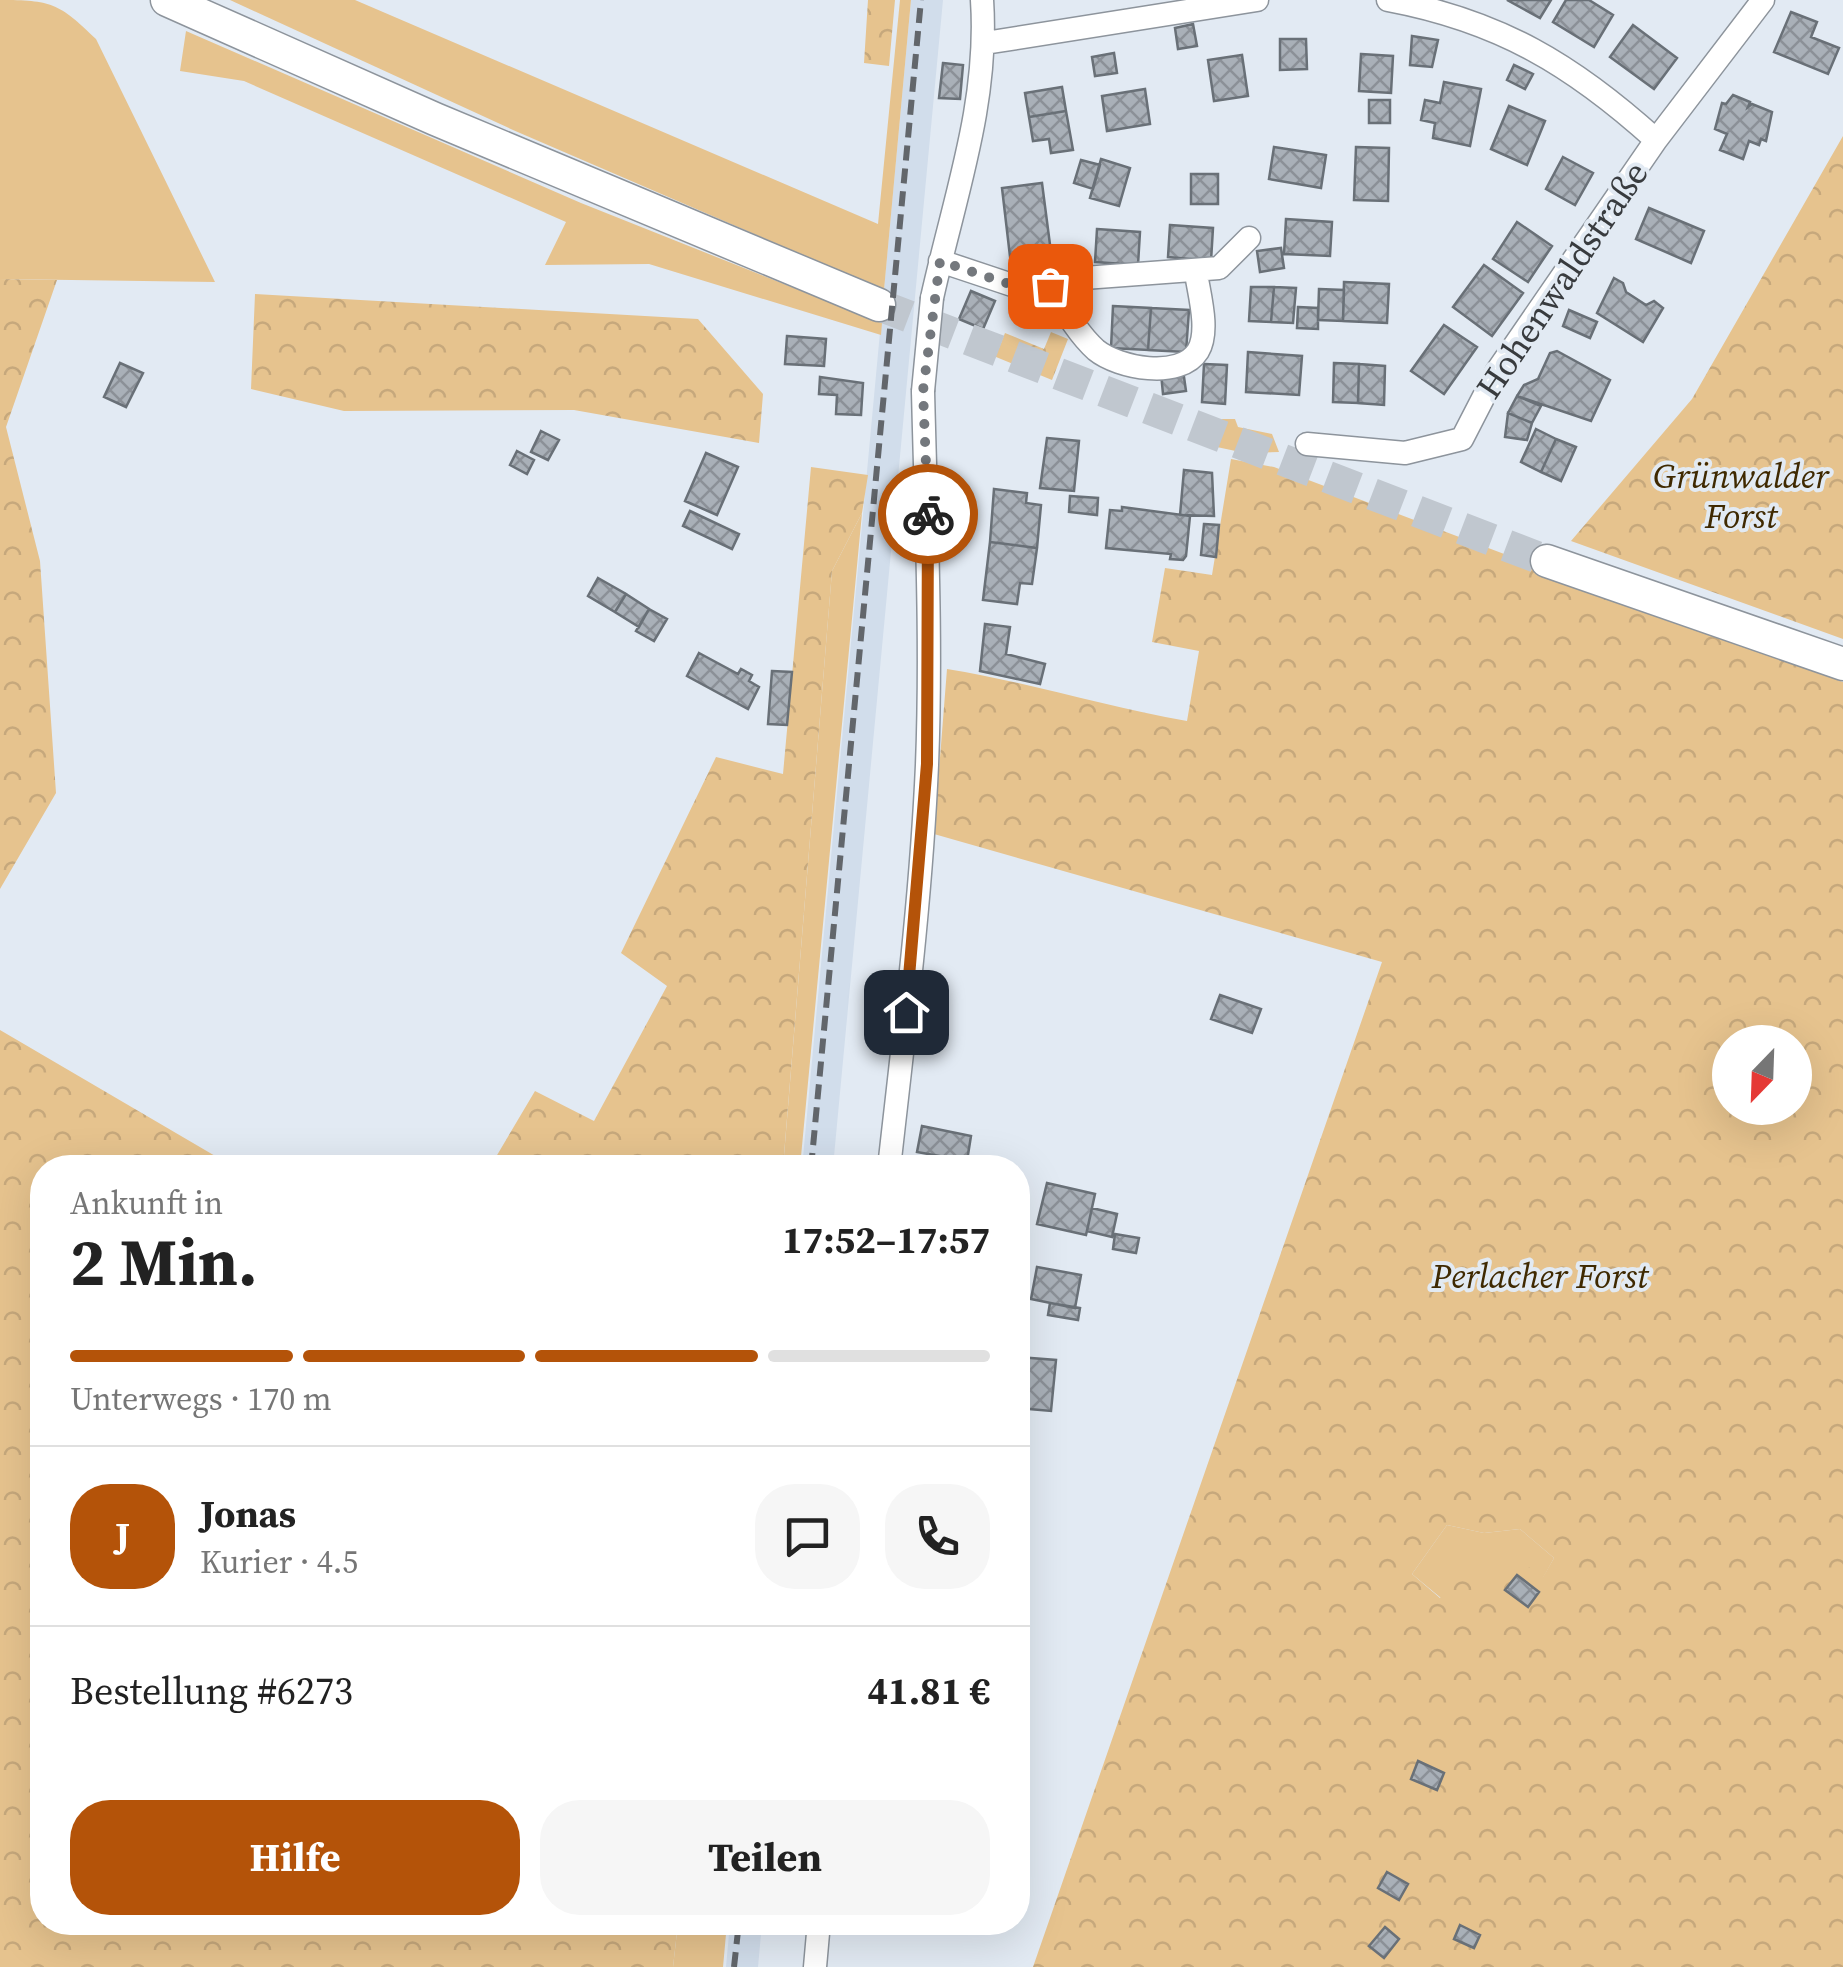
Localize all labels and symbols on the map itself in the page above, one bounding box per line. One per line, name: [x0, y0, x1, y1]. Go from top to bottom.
street label: Hohenwaldstraße: [1465, 152, 1659, 408]
pin: [1008, 244, 1093, 329]
park label: Grünwalder Forst: [1653, 452, 1830, 540]
courier: [878, 464, 978, 564]
pin: [864, 970, 949, 1055]
north arrow: [1712, 1025, 1812, 1125]
park label: Perlacher Forst: [1431, 1252, 1650, 1300]

